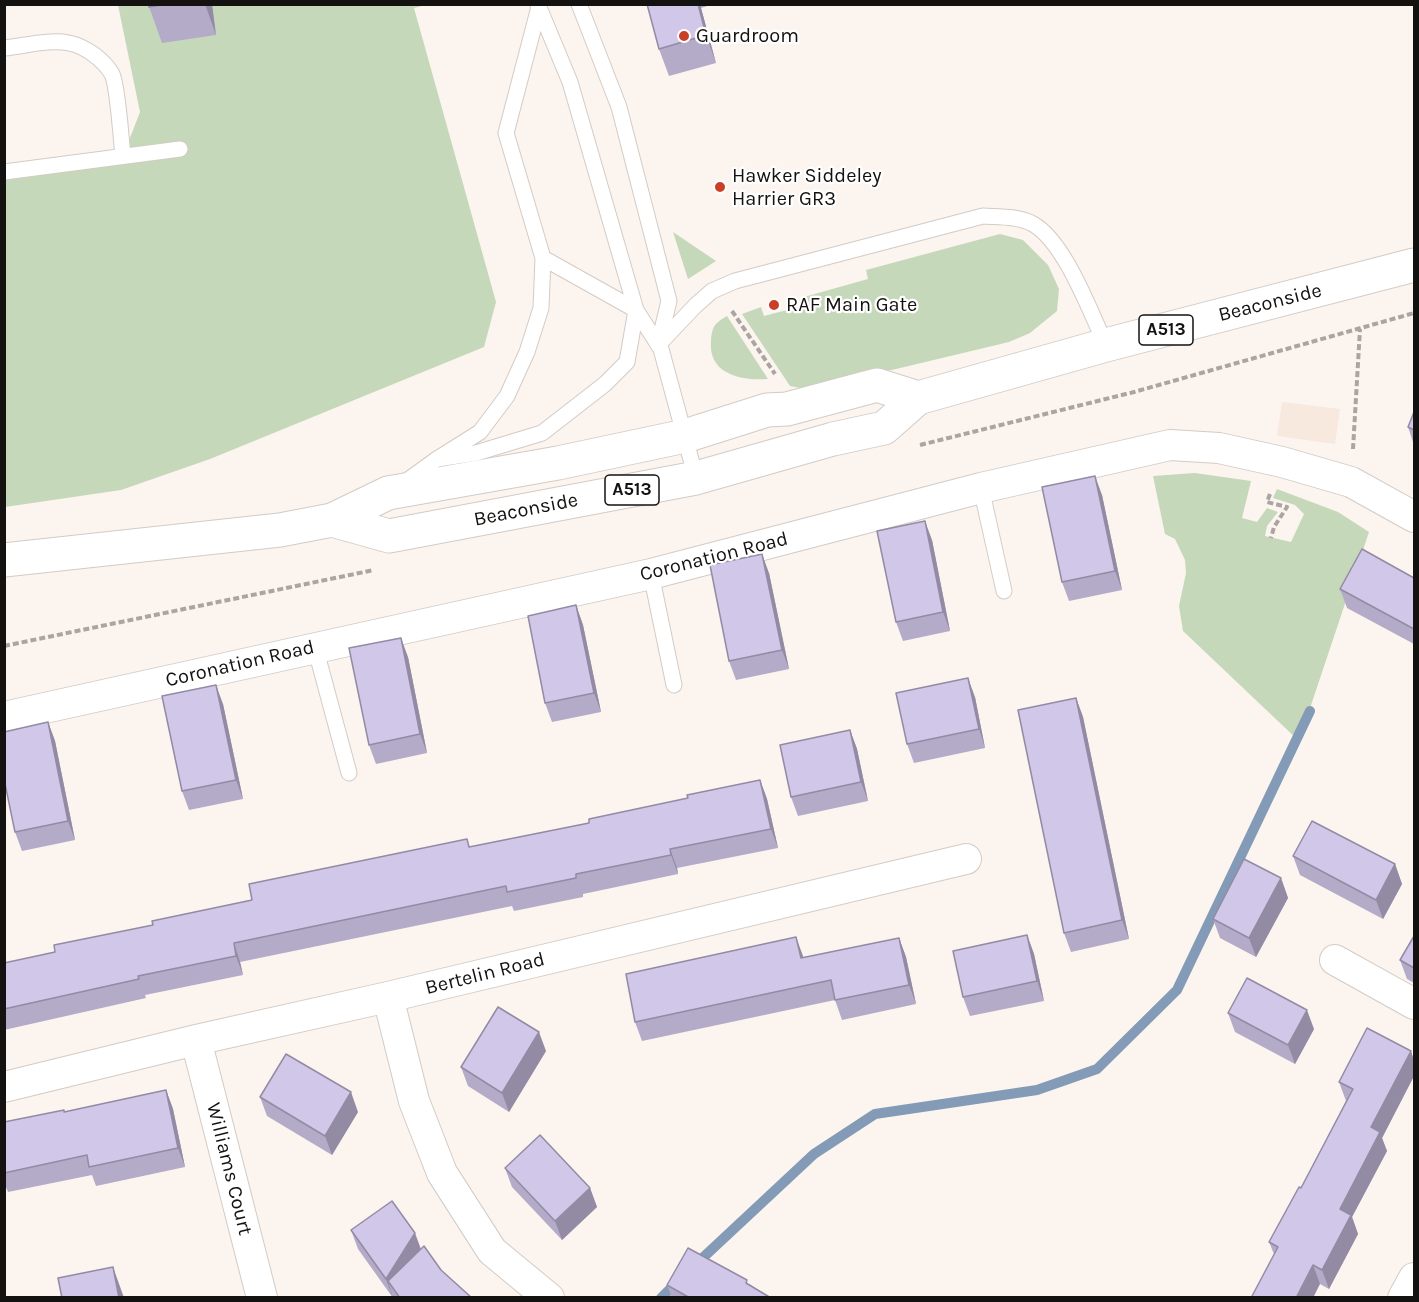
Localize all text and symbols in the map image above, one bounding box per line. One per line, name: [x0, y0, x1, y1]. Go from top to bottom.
place label: Guardroom: [696, 24, 799, 48]
marker: Guardroom: [677, 29, 691, 43]
place label: Hawker Siddeley Harrier GR3: [732, 164, 882, 211]
marker: Hawker Siddeley Harrier GR3: [713, 180, 727, 194]
street label: Beaconside: [1216, 279, 1324, 327]
place label: RAF Main Gate: [786, 293, 917, 317]
marker: RAF Main Gate: [767, 298, 781, 312]
road number: A513: [1139, 315, 1193, 345]
road number: A513: [605, 475, 659, 505]
street label: Beaconside: [472, 488, 580, 532]
street label: Coronation Road: [638, 527, 790, 587]
street label: Coronation Road: [163, 635, 317, 693]
street label: Bertelin Road: [423, 948, 547, 1000]
street label: Williams Court: [201, 1100, 257, 1238]

